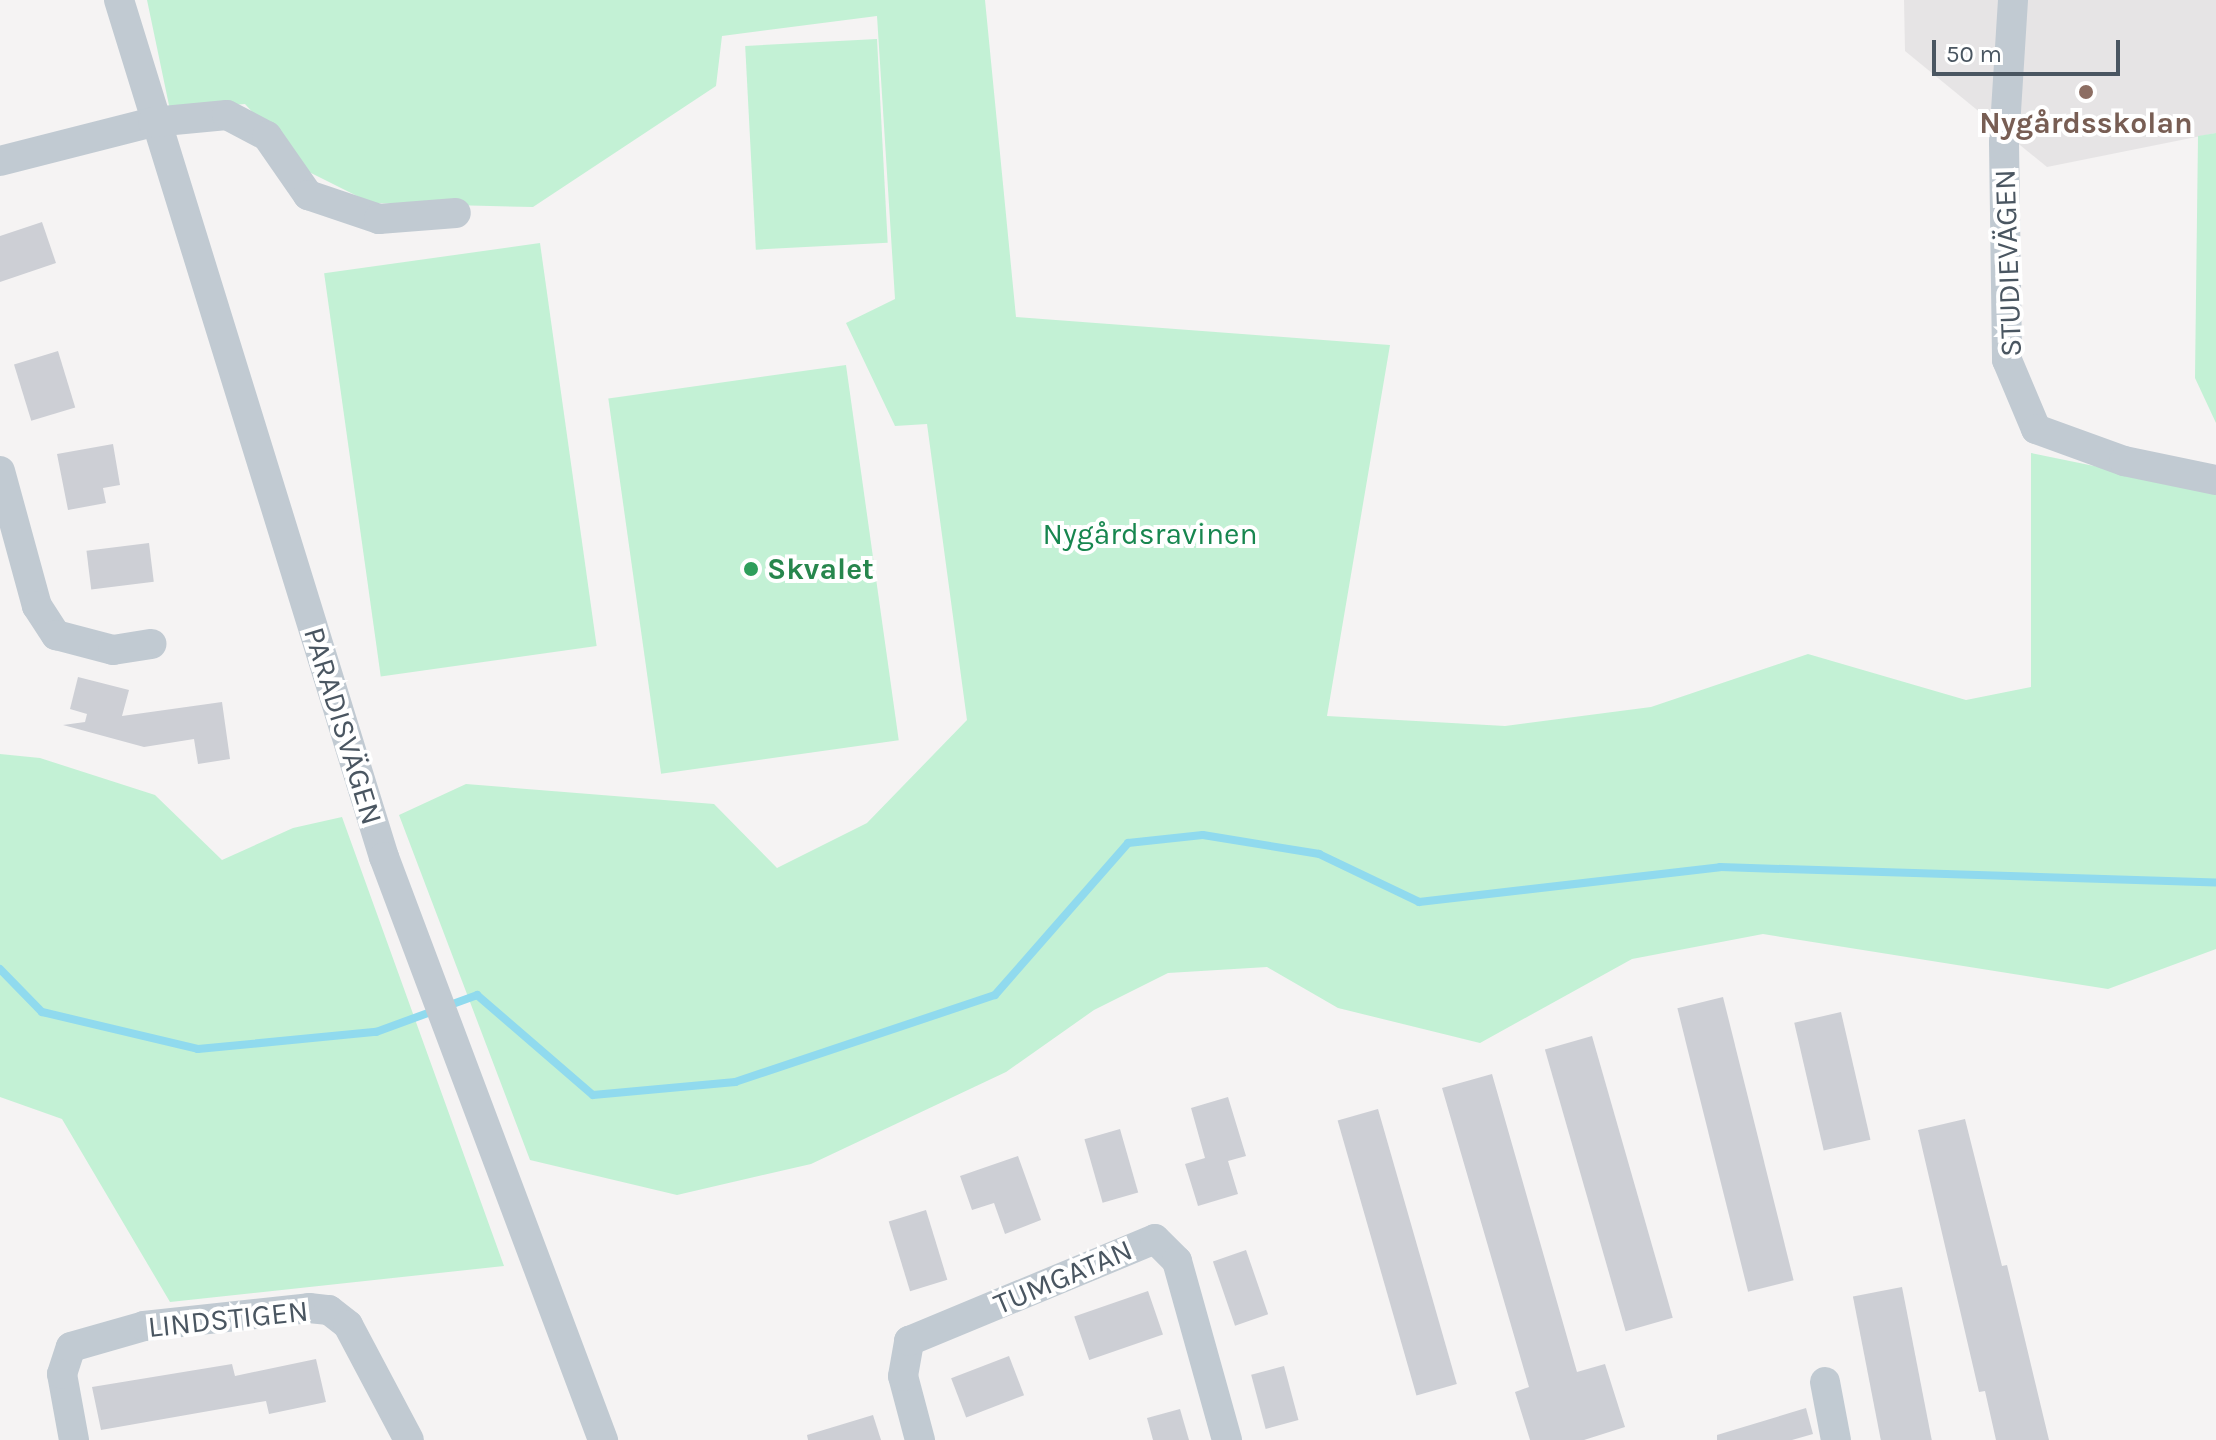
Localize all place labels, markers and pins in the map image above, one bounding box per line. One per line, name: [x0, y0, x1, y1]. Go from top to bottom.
marker: Nygårdsskolan: [2077, 83, 2095, 101]
place label: Nygårdsskolan: [1979, 105, 2193, 141]
place label: Skvalet: [767, 551, 874, 587]
marker: Skvalet: [742, 560, 760, 578]

